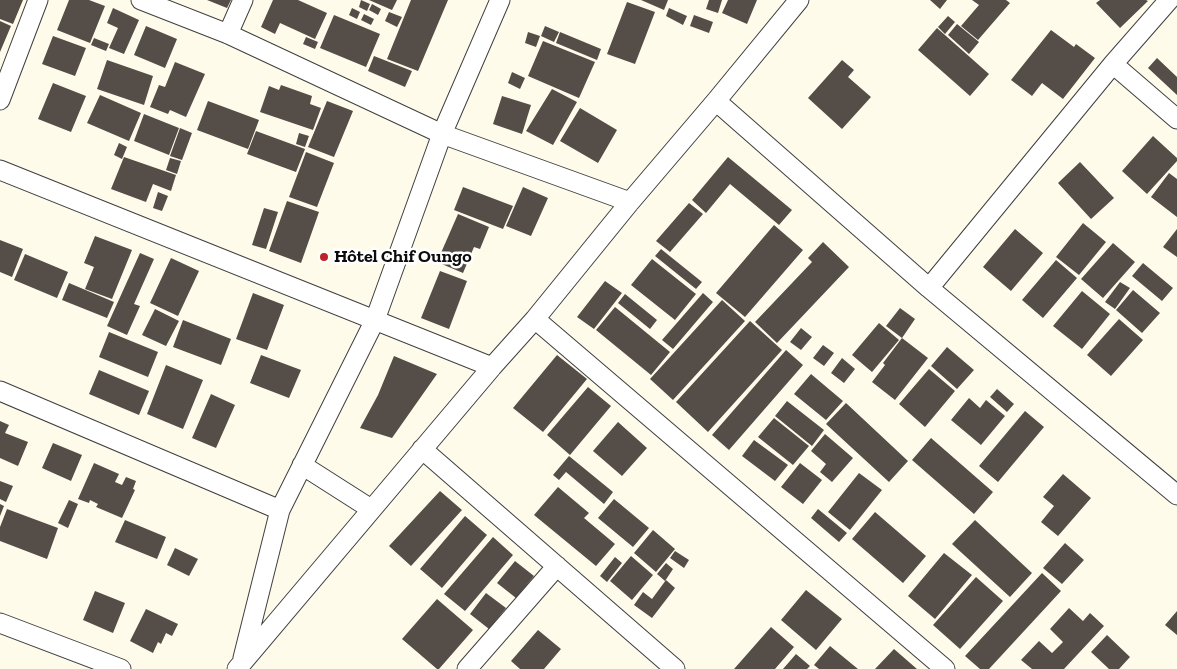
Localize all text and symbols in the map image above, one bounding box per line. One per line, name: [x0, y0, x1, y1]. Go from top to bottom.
place label: Hôtel Chif Oungo: [334, 246, 472, 268]
marker: Hôtel Chif Oungo: [318, 251, 330, 263]

